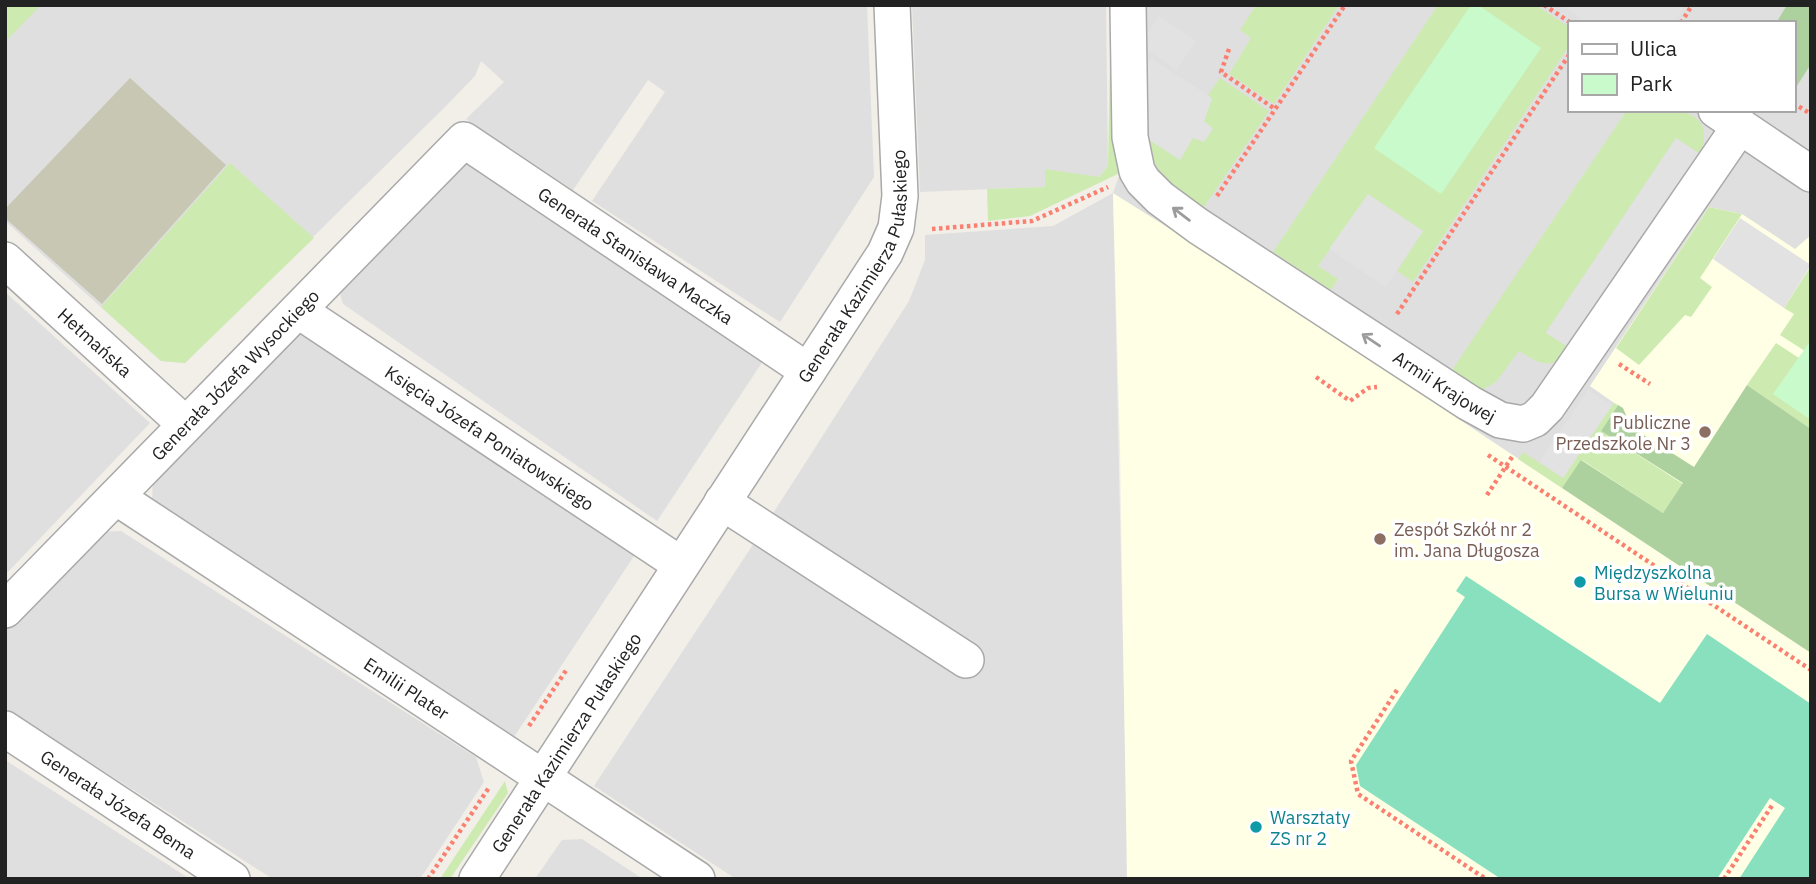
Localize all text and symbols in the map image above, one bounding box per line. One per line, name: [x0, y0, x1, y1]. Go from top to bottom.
legend: [1568, 21, 1795, 112]
text: Ulica: [1630, 34, 1677, 62]
text: Park: [1630, 69, 1673, 97]
street label: Generała Kazimierza Pułaskiego: [792, 149, 912, 387]
street label: Generała Stanisława Maczka: [534, 182, 738, 329]
one-way arrow: [1173, 206, 1191, 221]
street label: Generała Józefa Wysockiego: [146, 284, 324, 465]
street label: Hetmańska: [53, 303, 137, 382]
one-way arrow: [1361, 333, 1381, 347]
street label: Armii Krajowej: [1389, 345, 1500, 427]
street label: Księcia Józefa Poniatowskiego: [381, 360, 599, 515]
place label: Publiczne Przedszkole Nr 3: [1556, 411, 1691, 455]
marker: Publiczne Przedszkole Nr 3: [1697, 424, 1713, 440]
place label: Zespół Szkół nr 2 im. Jana Długosza: [1394, 518, 1540, 562]
marker: Zespół Szkół nr 2 im. Jana Długosza: [1372, 531, 1388, 547]
place label: Międzyszkolna Bursa w Wieluniu: [1594, 561, 1734, 605]
marker: Międzyszkolna Bursa w Wieluniu: [1572, 574, 1588, 590]
street label: Generała Kazimierza Pułaskiego: [486, 628, 646, 857]
street label: Emilii Plater: [360, 652, 454, 725]
street label: Generała Józefa Bema: [36, 744, 201, 864]
place label: Warsztaty ZS nr 2: [1270, 806, 1350, 850]
marker: Warsztaty ZS nr 2: [1248, 819, 1264, 835]

